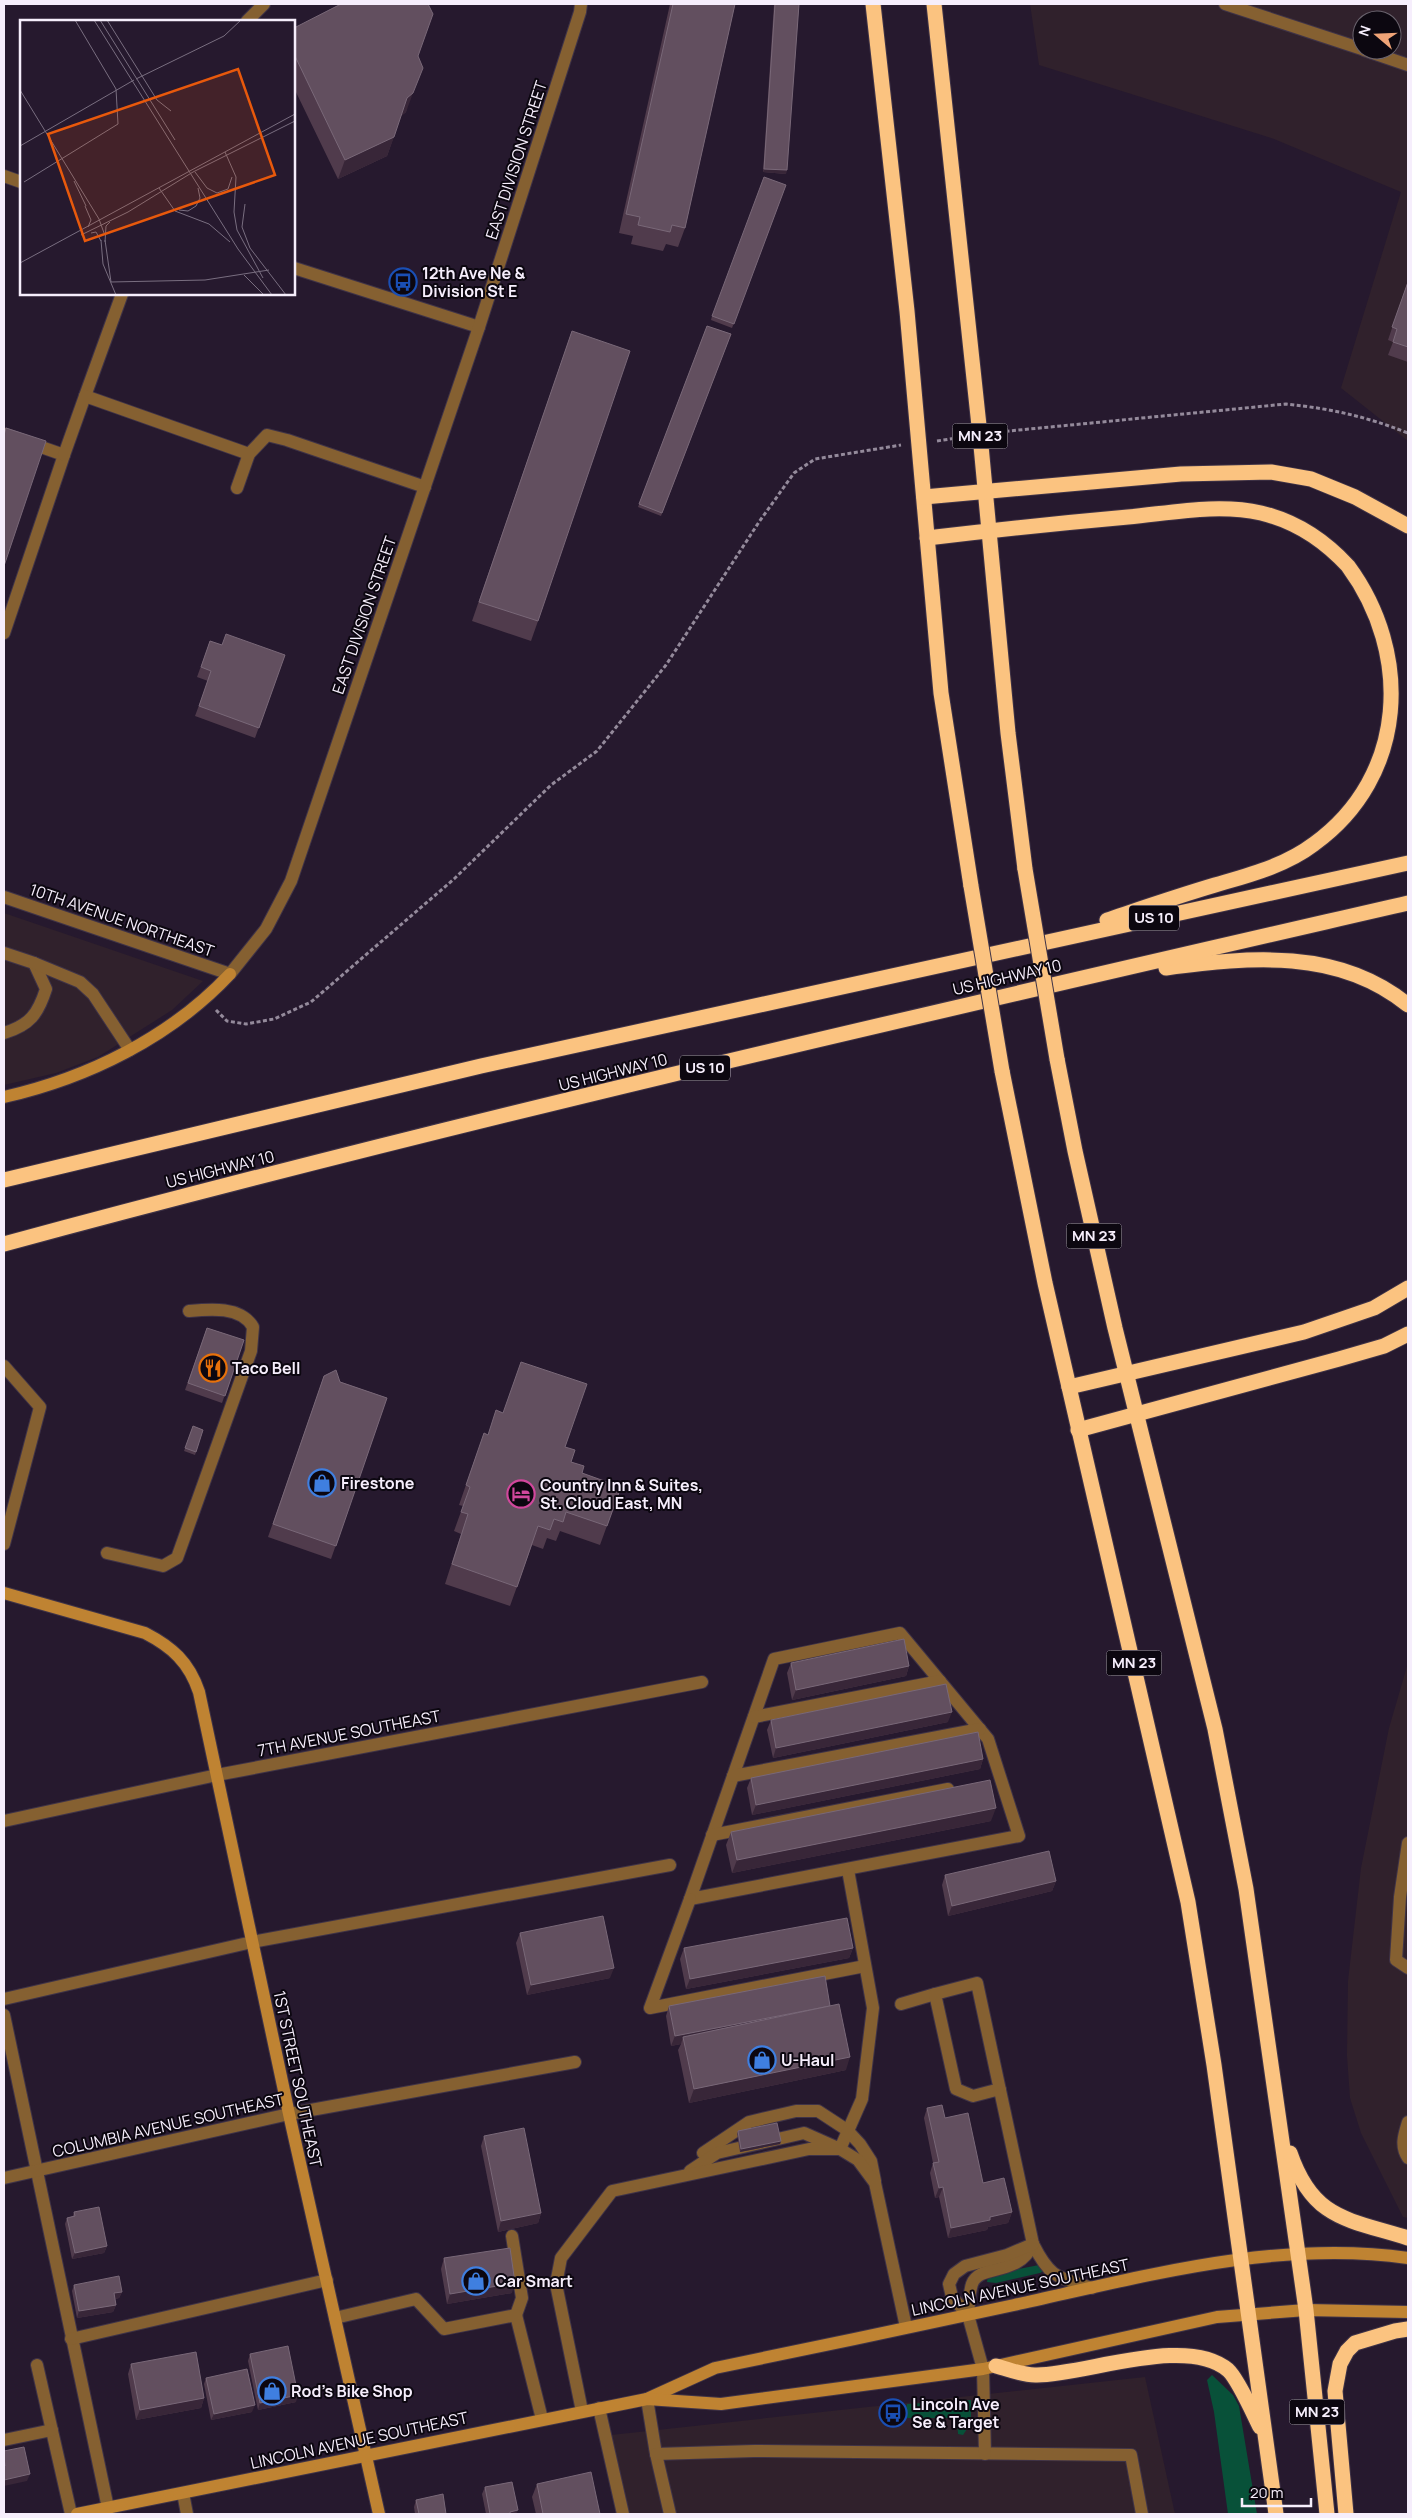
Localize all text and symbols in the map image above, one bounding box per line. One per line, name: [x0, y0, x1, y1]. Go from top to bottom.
north arrow: [1352, 10, 1402, 60]
inset map: [20, 20, 295, 295]
text: N: [1354, 23, 1375, 38]
street label: EAST DIVISION STREET: [480, 77, 552, 242]
place label: 12th Ave Ne & Division St E: [422, 262, 525, 302]
bus stop icon: 12th Ave Ne & Division St E: [388, 267, 418, 297]
road number: MN 23: [952, 424, 1008, 448]
street label: EAST DIVISION STREET: [327, 533, 401, 697]
street label: 10TH AVENUE NORTHEAST: [27, 878, 217, 962]
road number: US 10: [1129, 906, 1179, 930]
street label: US HIGHWAY 10: [950, 954, 1064, 1000]
street label: US HIGHWAY 10: [556, 1048, 670, 1096]
road number: US 10: [680, 1056, 730, 1080]
street label: US HIGHWAY 10: [163, 1145, 277, 1193]
road number: MN 23: [1066, 1224, 1122, 1248]
restaurant icon: Taco Bell: [198, 1353, 228, 1383]
place label: Taco Bell: [232, 1357, 301, 1379]
shop icon: Firestone: [307, 1468, 337, 1498]
place label: Firestone: [341, 1472, 415, 1494]
place label: Country Inn & Suites, St. Cloud East, MN: [540, 1474, 703, 1514]
hotel icon: Country Inn & Suites, St. Cloud East, MN: [506, 1479, 536, 1509]
road number: MN 23: [1106, 1650, 1162, 1676]
street label: 7TH AVENUE SOUTHEAST: [256, 1704, 443, 1761]
street label: 1ST STREET SOUTHEAST: [269, 1989, 328, 2170]
shop icon: U-Haul: [747, 2045, 777, 2075]
place label: U-Haul: [781, 2049, 835, 2071]
street label: COLUMBIA AVENUE SOUTHEAST: [50, 2088, 286, 2162]
street label: LINCOLN AVENUE SOUTHEAST: [909, 2253, 1131, 2321]
shop icon: Car Smart: [461, 2266, 491, 2296]
place label: Car Smart: [495, 2270, 573, 2292]
shop icon: Rod’s Bike Shop: [257, 2376, 287, 2406]
place label: Rod’s Bike Shop: [291, 2380, 413, 2402]
place label: Lincoln Ave Se & Target: [912, 2393, 1000, 2433]
bus stop icon: Lincoln Ave Se & Target: [878, 2398, 908, 2428]
road number: MN 23: [1290, 2400, 1344, 2424]
street label: LINCOLN AVENUE SOUTHEAST: [248, 2406, 470, 2474]
scale bar: [1242, 2476, 1311, 2508]
text: 20 m: [1250, 2482, 1283, 2503]

